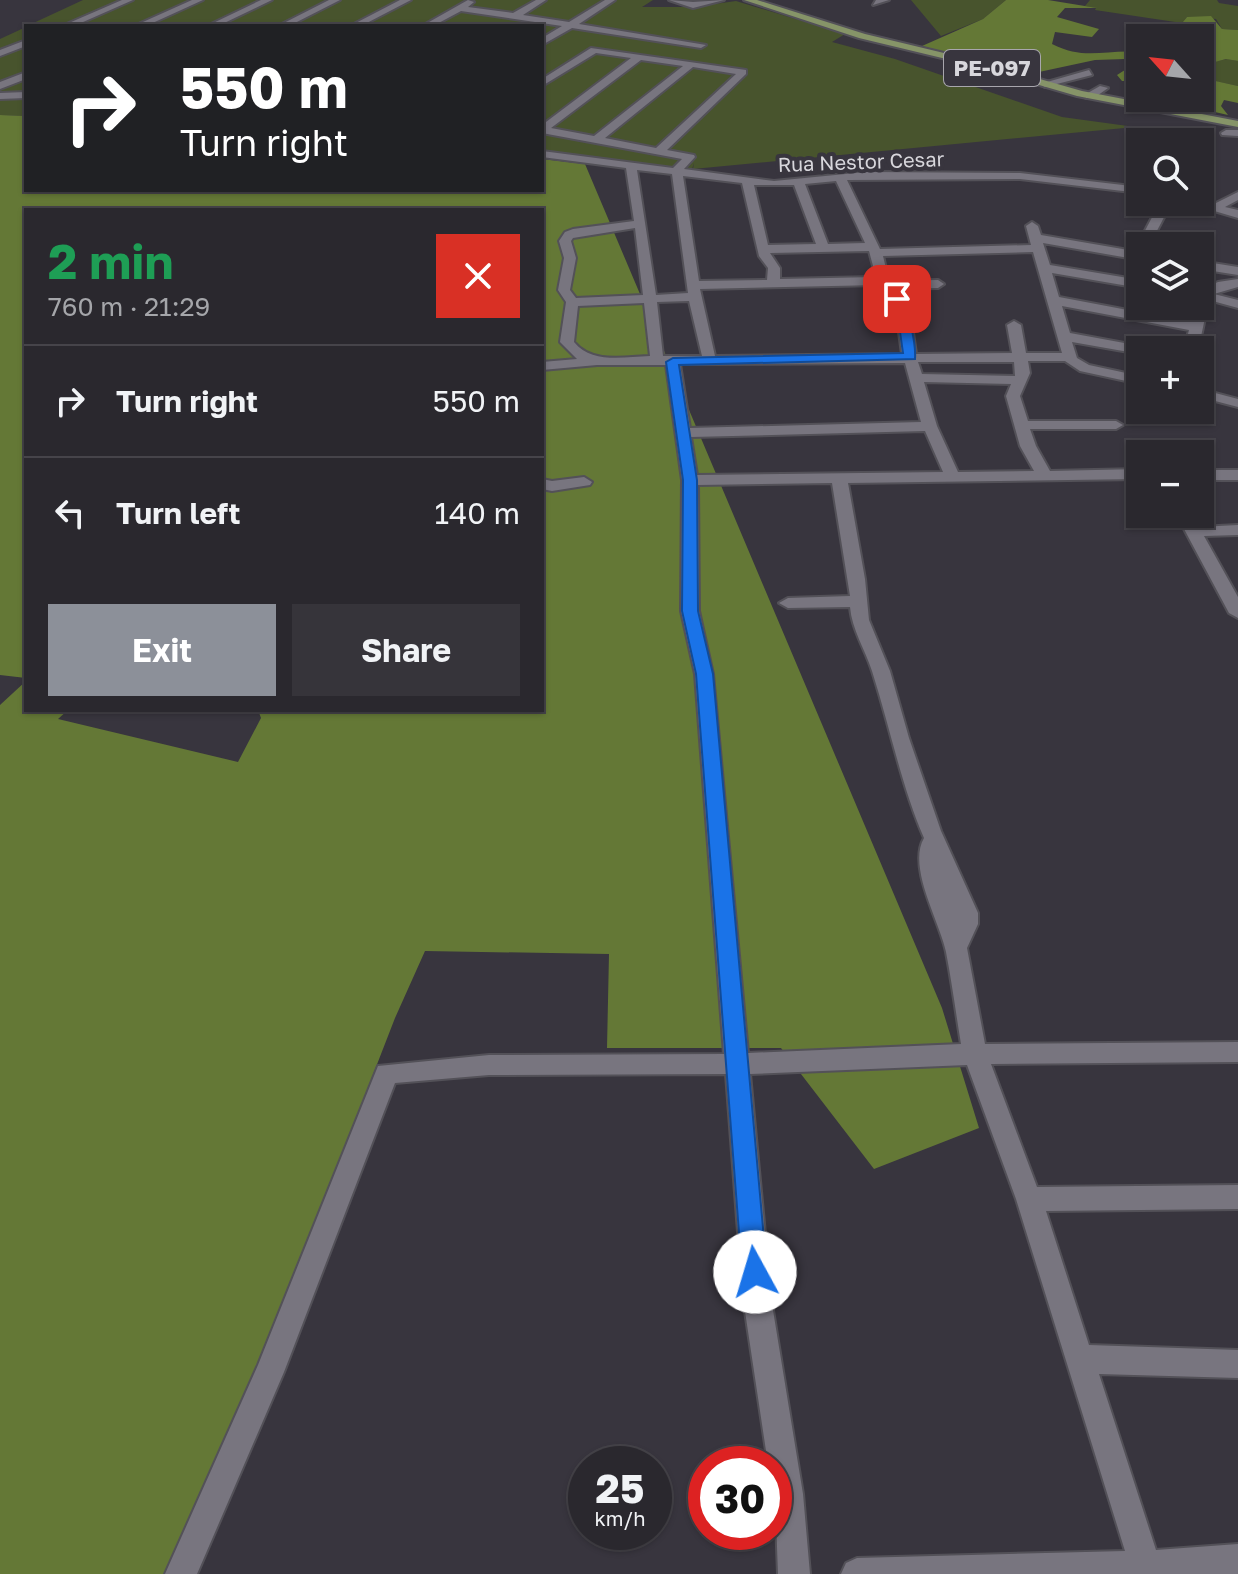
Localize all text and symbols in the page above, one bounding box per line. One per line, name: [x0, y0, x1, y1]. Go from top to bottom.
north arrow: [1126, 24, 1214, 112]
map controls: [1126, 24, 1214, 528]
road number: PE-097: [944, 50, 1040, 86]
text: 550 m: [180, 53, 348, 120]
icon: right: [48, 56, 152, 160]
text: Turn right: [180, 121, 348, 164]
button: search: [1126, 128, 1214, 216]
street label: Rua Nestor Cesar: [777, 146, 945, 176]
text: 2 min: [48, 232, 173, 290]
button: layers: [1126, 232, 1214, 320]
button: close: [436, 234, 520, 318]
pin: [863, 265, 931, 333]
icon: arrive: [875, 277, 919, 321]
text: 760 m · 21:29: [48, 291, 210, 322]
button: +: [1126, 336, 1214, 424]
icon: right: [48, 379, 92, 423]
text: Turn right: [116, 383, 258, 419]
text: 550 m: [433, 383, 520, 419]
button: −: [1126, 440, 1214, 528]
icon: left: [48, 491, 92, 535]
text: Turn left: [116, 495, 241, 531]
text: 140 m: [435, 495, 520, 531]
button: Exit: [48, 604, 276, 696]
button: Share: [292, 604, 520, 696]
position arrow: [713, 1230, 797, 1314]
speed limit sign: 30: [688, 1446, 792, 1550]
text: 25: [596, 1464, 644, 1512]
text: km/h: [595, 1506, 645, 1530]

